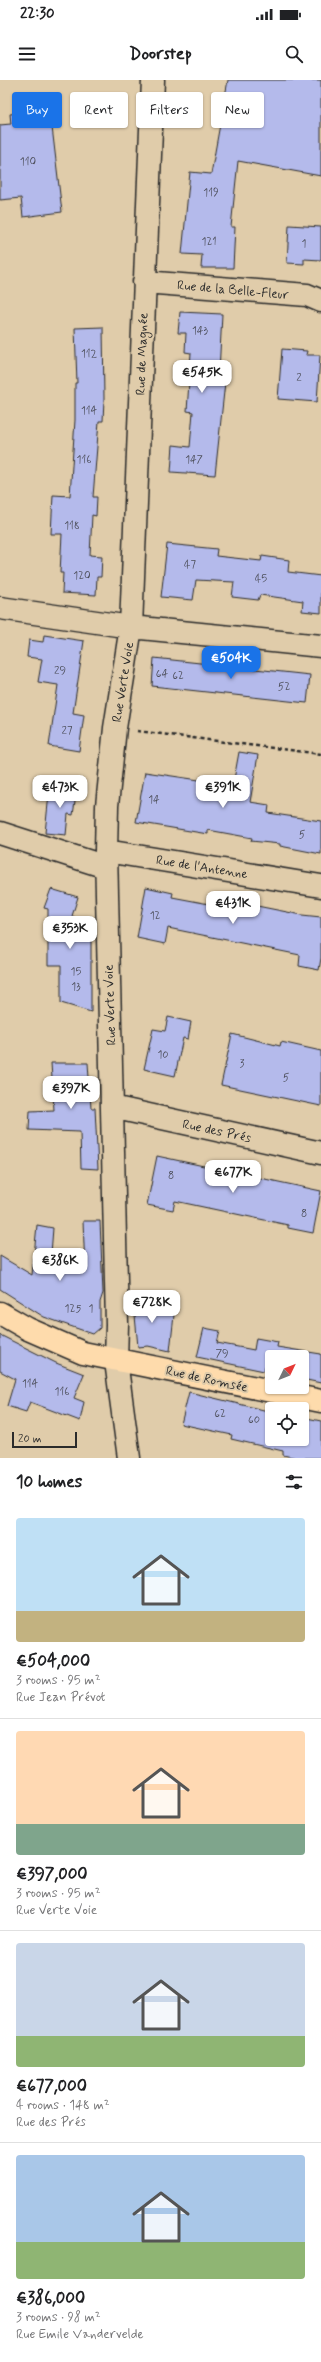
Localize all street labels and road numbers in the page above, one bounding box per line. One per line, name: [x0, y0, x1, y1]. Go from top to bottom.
street label: Rue de la Belle-Fleur: [176, 277, 290, 304]
street label: Rue de Magnée: [133, 312, 153, 396]
street label: Rue Verte Voie: [109, 641, 138, 724]
street label: Rue de l'Antenne: [155, 852, 249, 883]
street label: Rue Verte Voie: [101, 964, 120, 1046]
street label: Rue des Prés: [181, 1116, 253, 1147]
street label: Rue de Romsée: [164, 1362, 249, 1396]

